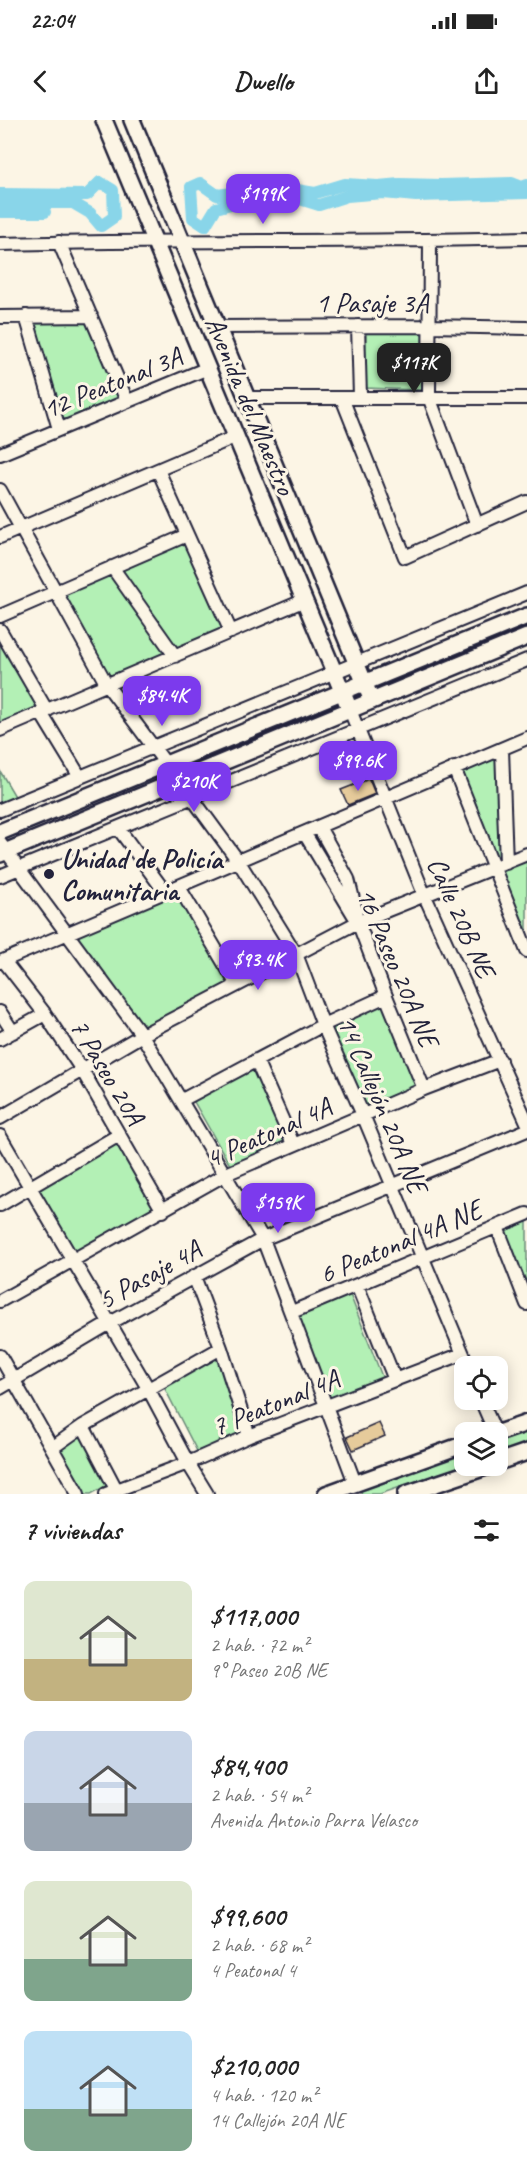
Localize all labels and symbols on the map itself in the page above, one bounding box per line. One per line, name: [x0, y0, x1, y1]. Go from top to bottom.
pin: $199K: [221, 174, 305, 225]
street label: 1 Pasaje 3A: [316, 285, 430, 320]
street label: Avenida del Maestro: [197, 311, 305, 502]
street label: 12 Peatonal 3A: [38, 338, 189, 426]
pin: $117K: [372, 343, 456, 394]
pin: $84.4K: [113, 676, 211, 727]
pin: $99.6K: [309, 741, 407, 792]
pin: $210K: [152, 762, 236, 813]
place label: Unidad de Policía Comunitaria: [61, 841, 225, 908]
street label: Calle 20B NE: [420, 852, 505, 986]
marker: Unidad de Policía Comunitaria: [42, 867, 56, 881]
street label: 16 Paseo 20A NE: [348, 882, 448, 1055]
pin: $93.4K: [209, 940, 307, 991]
street label: 14 Callejón 20A NE: [329, 1010, 437, 1201]
street label: 7 Paseo 20A: [62, 1012, 154, 1133]
street label: 4 Peatonal 4A: [200, 1088, 338, 1176]
pin: $159K: [236, 1183, 320, 1234]
street label: 6 Peatonal 4A NE: [314, 1190, 490, 1291]
street label: 5 Pasaje 4A: [92, 1231, 209, 1317]
street label: 7 Peatonal 4A: [206, 1360, 346, 1444]

